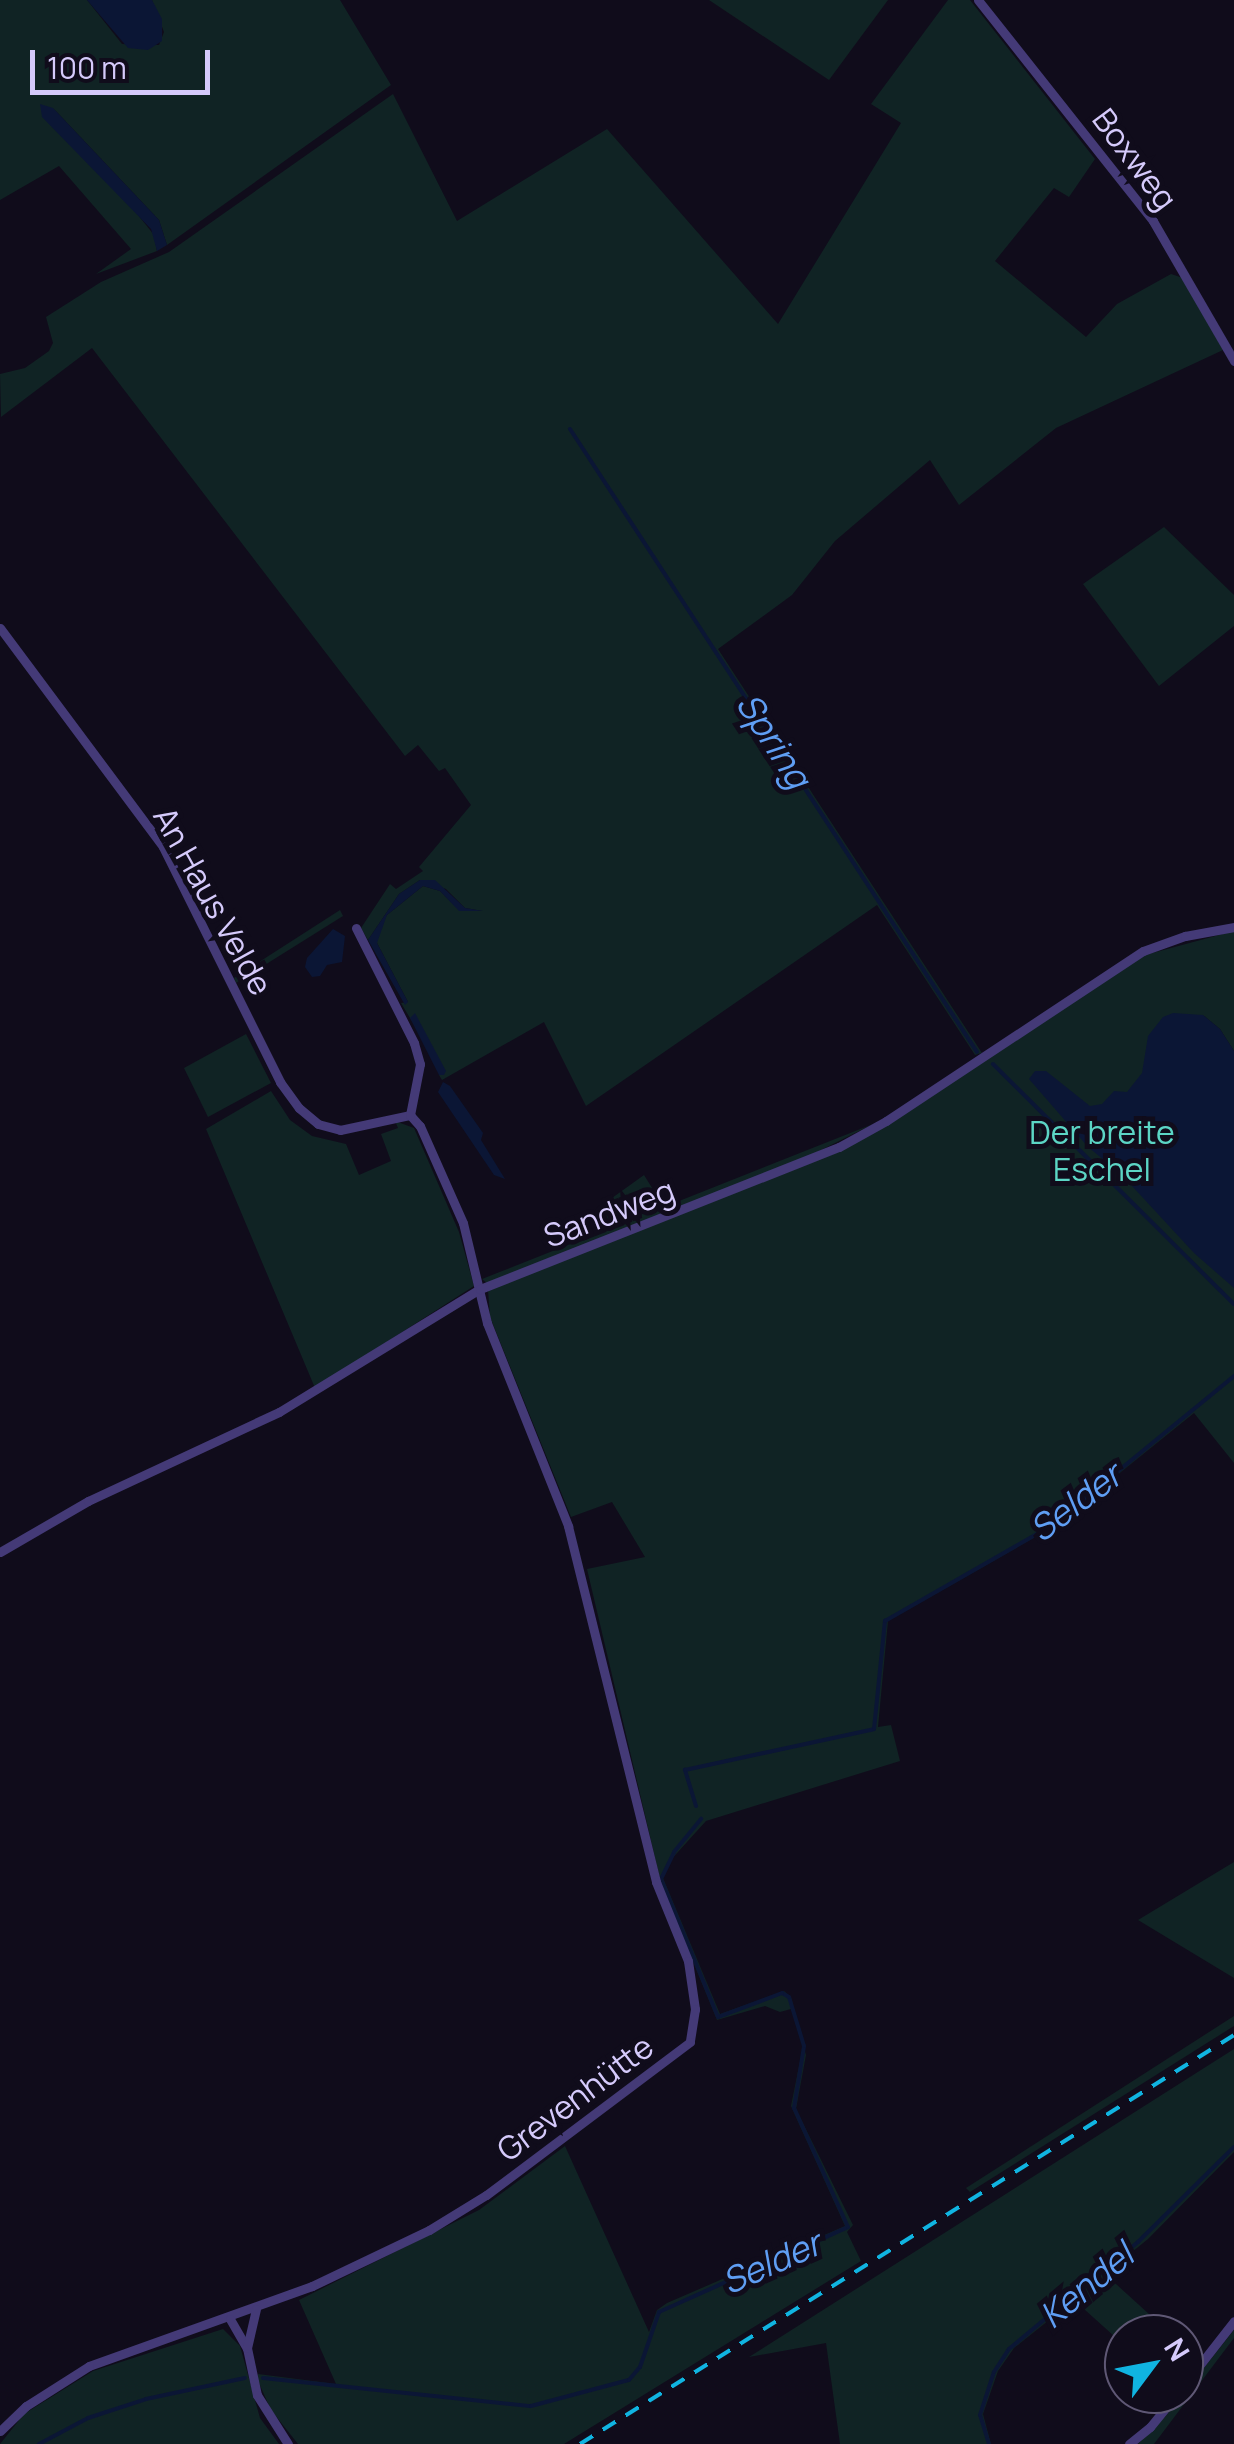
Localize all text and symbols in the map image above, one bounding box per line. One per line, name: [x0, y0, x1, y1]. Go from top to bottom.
scale bar: [35, 30, 215, 92]
text: 100 m: [47, 47, 127, 88]
street label: Boxweg: [1085, 101, 1185, 217]
water label: Spring: [728, 685, 820, 795]
street label: An Haus Velde: [146, 800, 280, 1002]
park label: Der breite Eschel: [1029, 1114, 1175, 1189]
street label: Sandweg: [538, 1171, 680, 1255]
water label: Selder: [1021, 1454, 1129, 1550]
street label: Grevenhütte: [490, 2027, 660, 2169]
water label: Selder: [715, 2222, 827, 2302]
water label: Kendel: [1031, 2234, 1141, 2336]
north arrow: [1104, 2314, 1204, 2414]
text: N: [1156, 2331, 1199, 2368]

